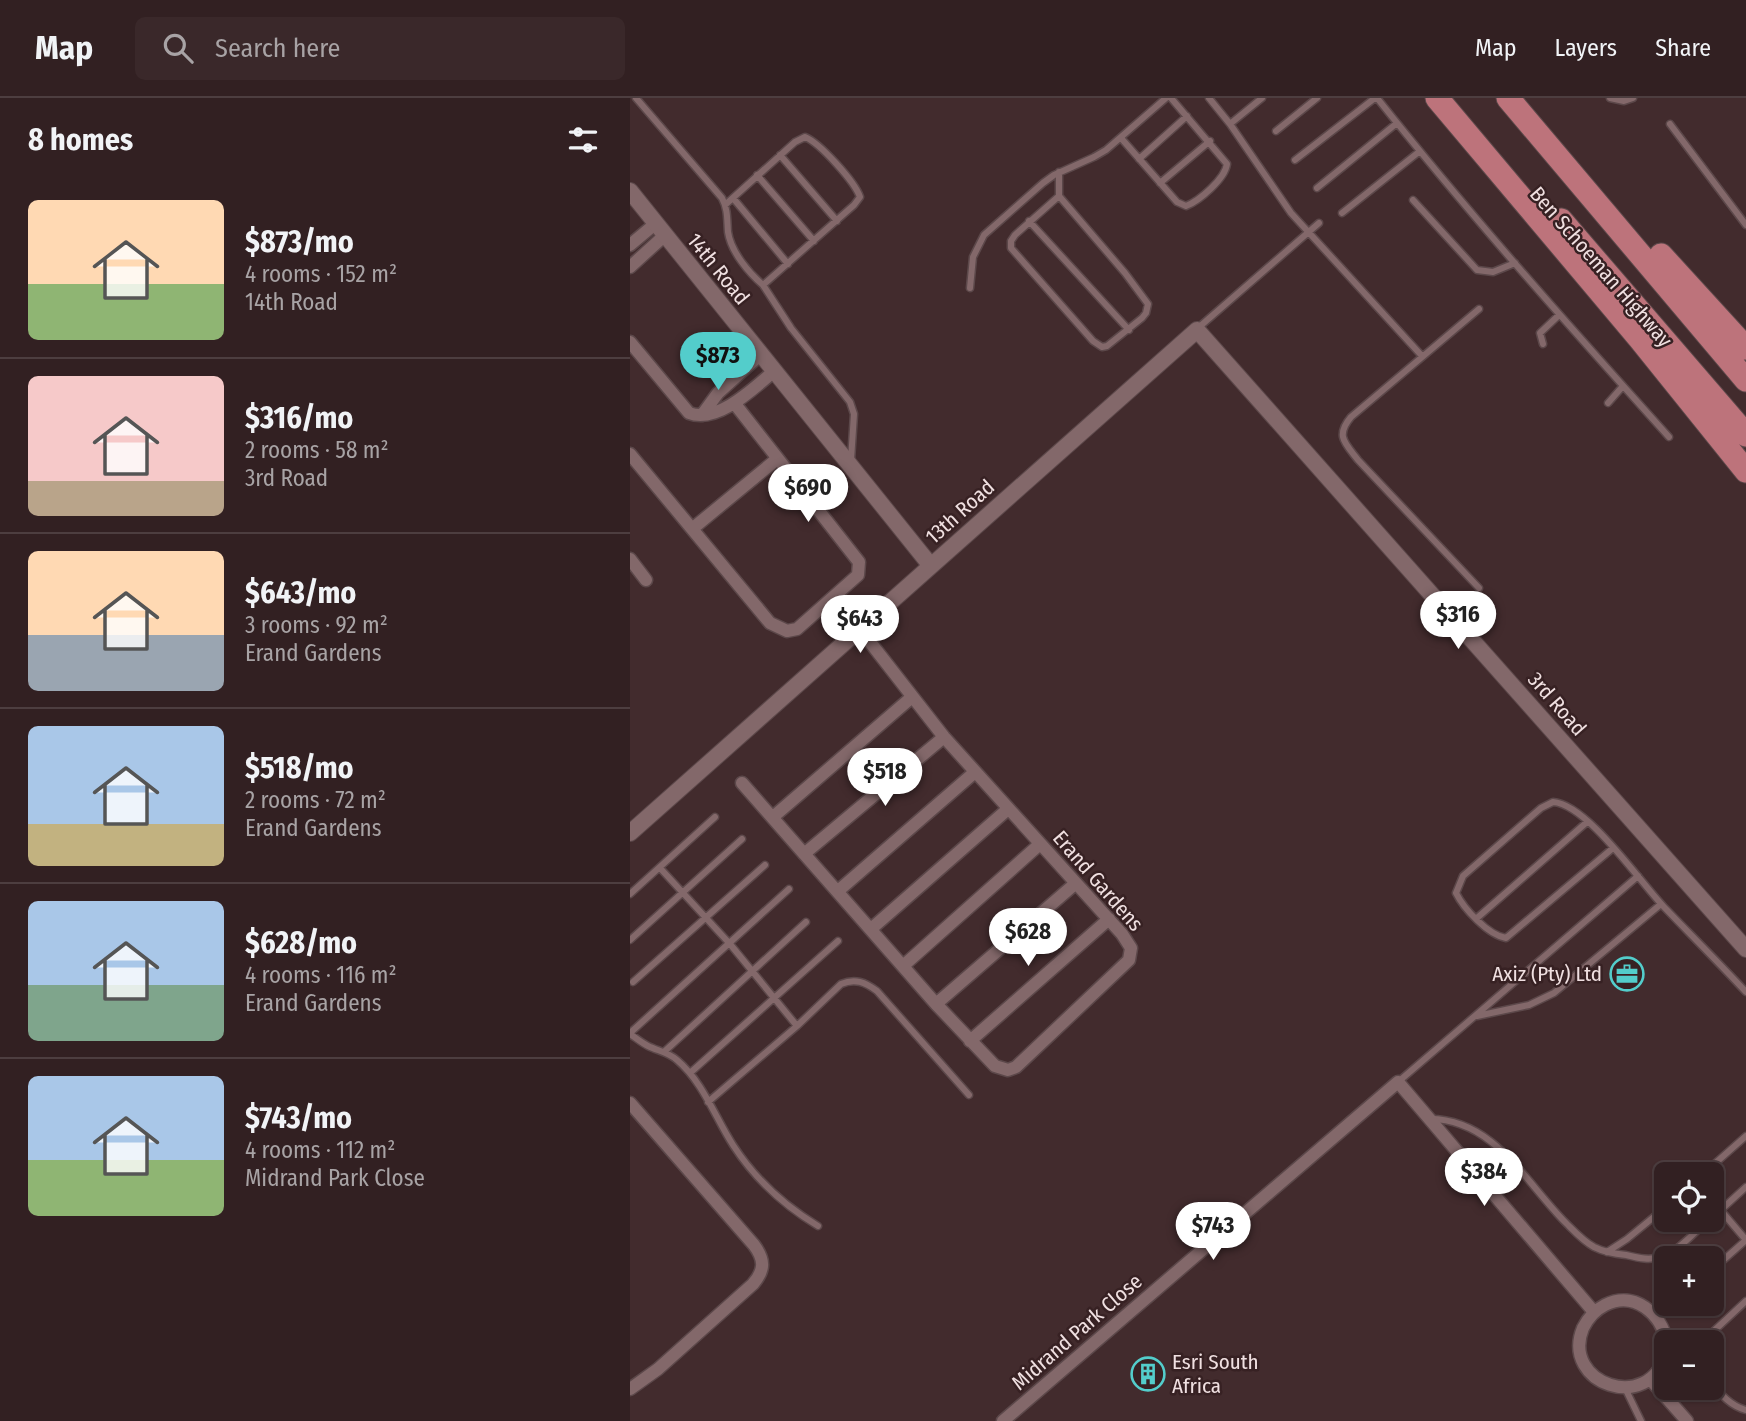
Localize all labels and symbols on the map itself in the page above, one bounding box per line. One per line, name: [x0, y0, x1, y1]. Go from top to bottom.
street label: Ben Schoeman Highway: [1524, 181, 1678, 353]
street label: 14th Road: [681, 228, 755, 310]
pin: $873: [677, 332, 759, 392]
pin: $690: [767, 464, 849, 524]
street label: 13th Road: [920, 474, 1000, 550]
pin: $316: [1417, 592, 1499, 651]
pin: $643: [819, 596, 901, 655]
street label: 3rd Road: [1522, 667, 1592, 741]
pin: $518: [844, 748, 926, 808]
street label: Erand Gardens: [1047, 825, 1149, 937]
pin: $628: [987, 908, 1069, 968]
office icon: Axiz (Pty) Ltd: [1608, 955, 1646, 993]
place label: Axiz (Pty) Ltd: [1492, 961, 1602, 987]
pin: $384: [1443, 1148, 1525, 1208]
pin: $743: [1172, 1202, 1254, 1262]
street label: Midrand Park Close: [1006, 1268, 1148, 1396]
place label: Esri South Africa: [1172, 1349, 1259, 1399]
building icon: Esri South Africa: [1129, 1355, 1167, 1393]

